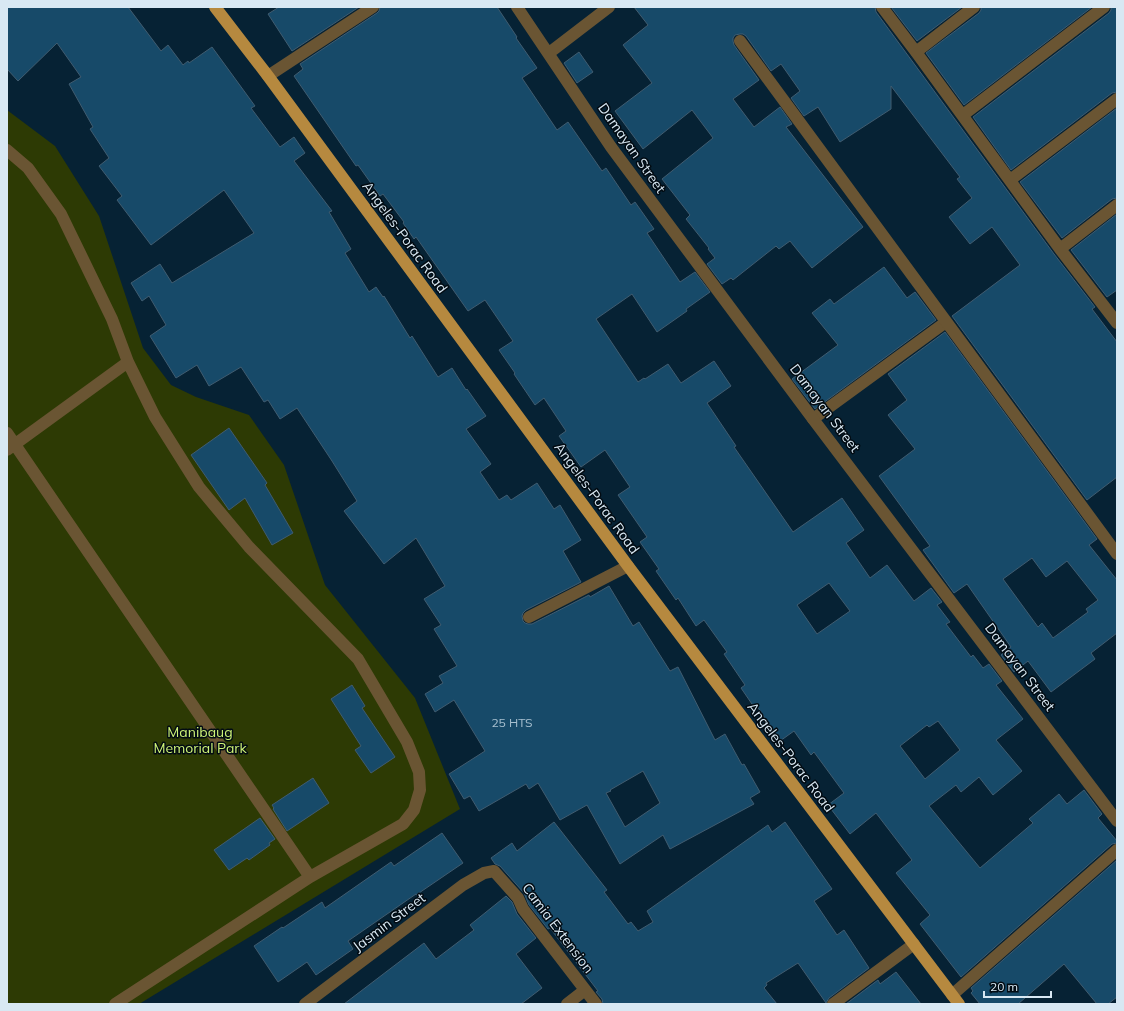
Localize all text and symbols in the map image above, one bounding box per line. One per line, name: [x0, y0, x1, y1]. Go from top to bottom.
street label: Damayan Street: [594, 100, 670, 197]
street label: Angeles-Porac Road: [358, 178, 452, 296]
street label: Damayan Street: [786, 360, 864, 456]
street label: Angeles-Porac Road: [550, 439, 644, 557]
street label: Damayan Street: [981, 619, 1059, 715]
street label: Angeles-Porac Road: [744, 698, 838, 816]
house number: 25 HTS: [491, 715, 533, 730]
park label: Manibaug Memorial Park: [153, 723, 247, 757]
street label: Camia Extension: [518, 879, 598, 977]
street label: Jasmin Street: [349, 889, 429, 955]
scale bar: [984, 973, 1051, 999]
text: 20 m: [990, 979, 1018, 994]

